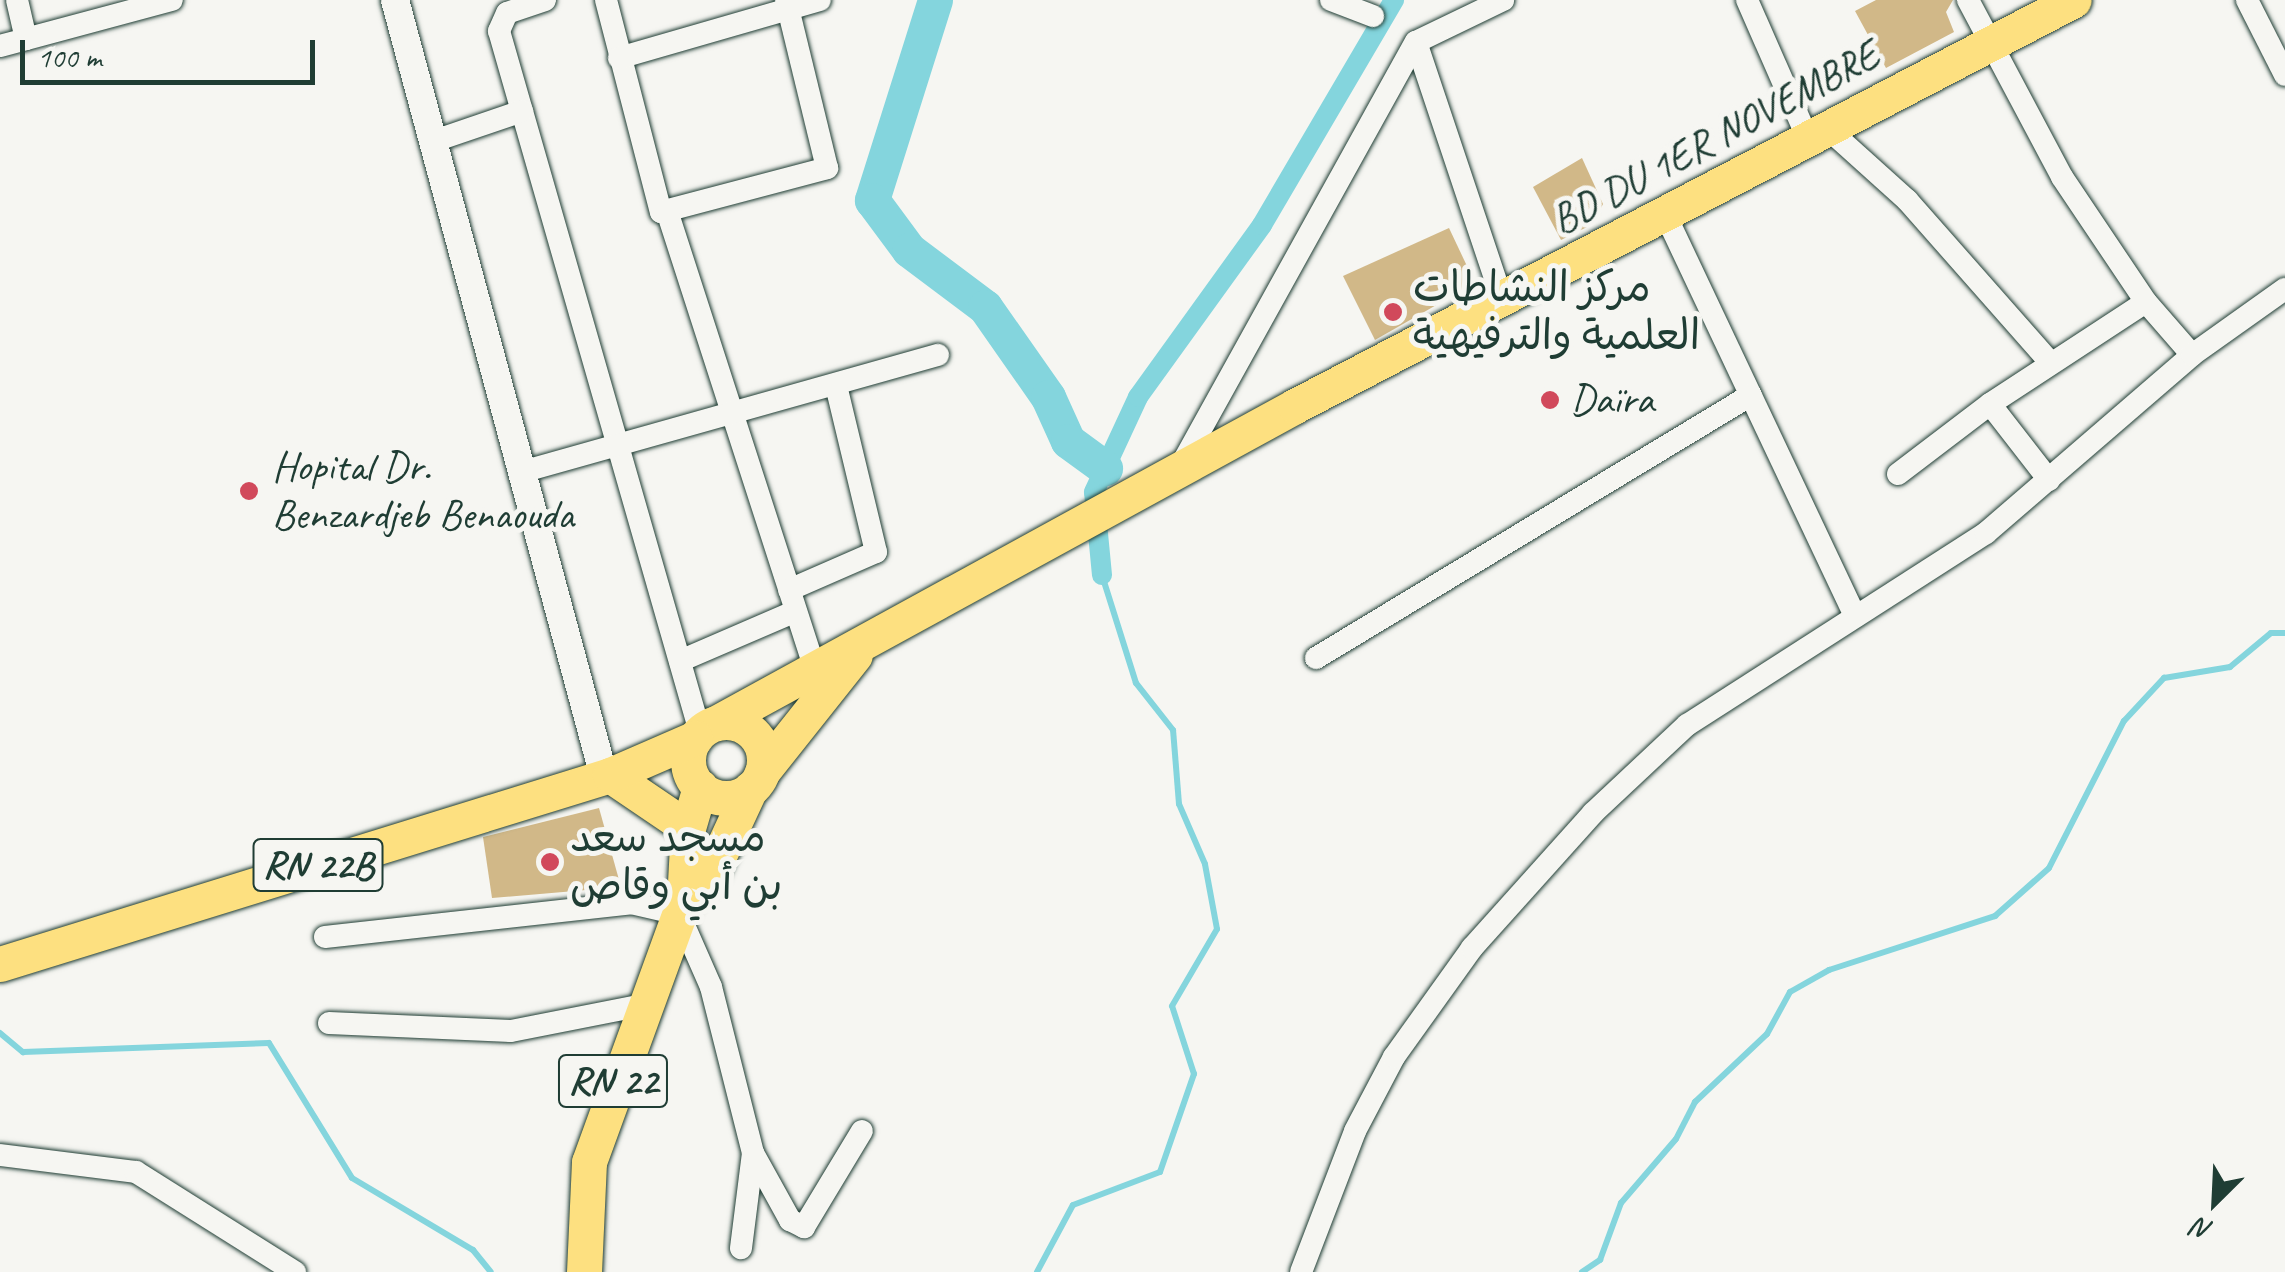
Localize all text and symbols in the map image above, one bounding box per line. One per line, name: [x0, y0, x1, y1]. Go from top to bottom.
scale bar: [25, 20, 320, 82]
street label: BD DU 1ER NOVEMBRE: [1541, 30, 1889, 246]
text: 100 m: [37, 38, 102, 76]
place label: مركز النشاطات العلمية والترفيهية: [1413, 263, 1700, 362]
marker: مركز النشاطات العلمية والترفيهية: [1382, 301, 1404, 323]
place label: Daïra: [1570, 375, 1654, 425]
marker: Daïra: [1539, 389, 1561, 411]
place label: Hopital Dr. Benzardjeb Benaouda: [272, 442, 574, 540]
marker: Hopital Dr. Benzardjeb Benaouda: [236, 478, 262, 504]
place label: مسجد سعد بن أبي وقاص: [570, 813, 782, 911]
road number: RN 22B: [250, 830, 386, 900]
marker: مسجد سعد بن أبي وقاص: [539, 851, 561, 873]
road number: RN 22: [556, 1046, 670, 1116]
north arrow: [2165, 1152, 2265, 1252]
text: N: [2188, 1210, 2218, 1249]

